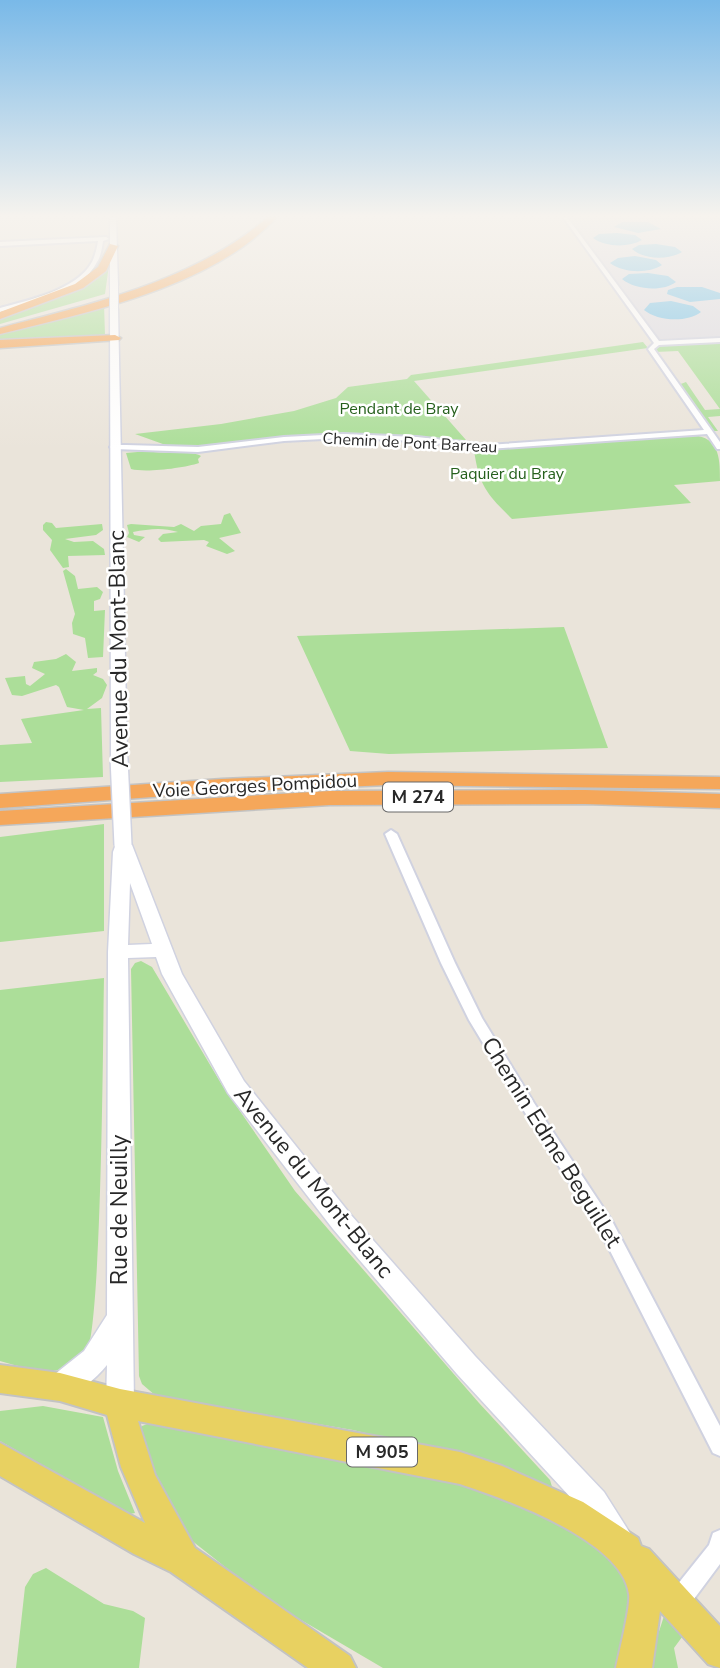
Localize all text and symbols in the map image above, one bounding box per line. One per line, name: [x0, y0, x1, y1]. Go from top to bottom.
park label: Pendant de Bray: [339, 398, 459, 420]
street label: Chemin de Pont Barreau: [322, 427, 498, 459]
park label: Paquier du Bray: [450, 463, 565, 485]
street label: Avenue du Mont-Blanc: [101, 530, 136, 768]
street label: Voie Georges Pompidou: [151, 768, 358, 804]
road number: M 274: [383, 782, 453, 812]
street label: Chemin Edme Beguillet: [474, 1031, 630, 1254]
street label: Avenue du Mont-Blanc: [227, 1080, 401, 1285]
street label: Rue de Neuilly: [104, 1134, 135, 1285]
road number: M 905: [347, 1437, 417, 1466]

